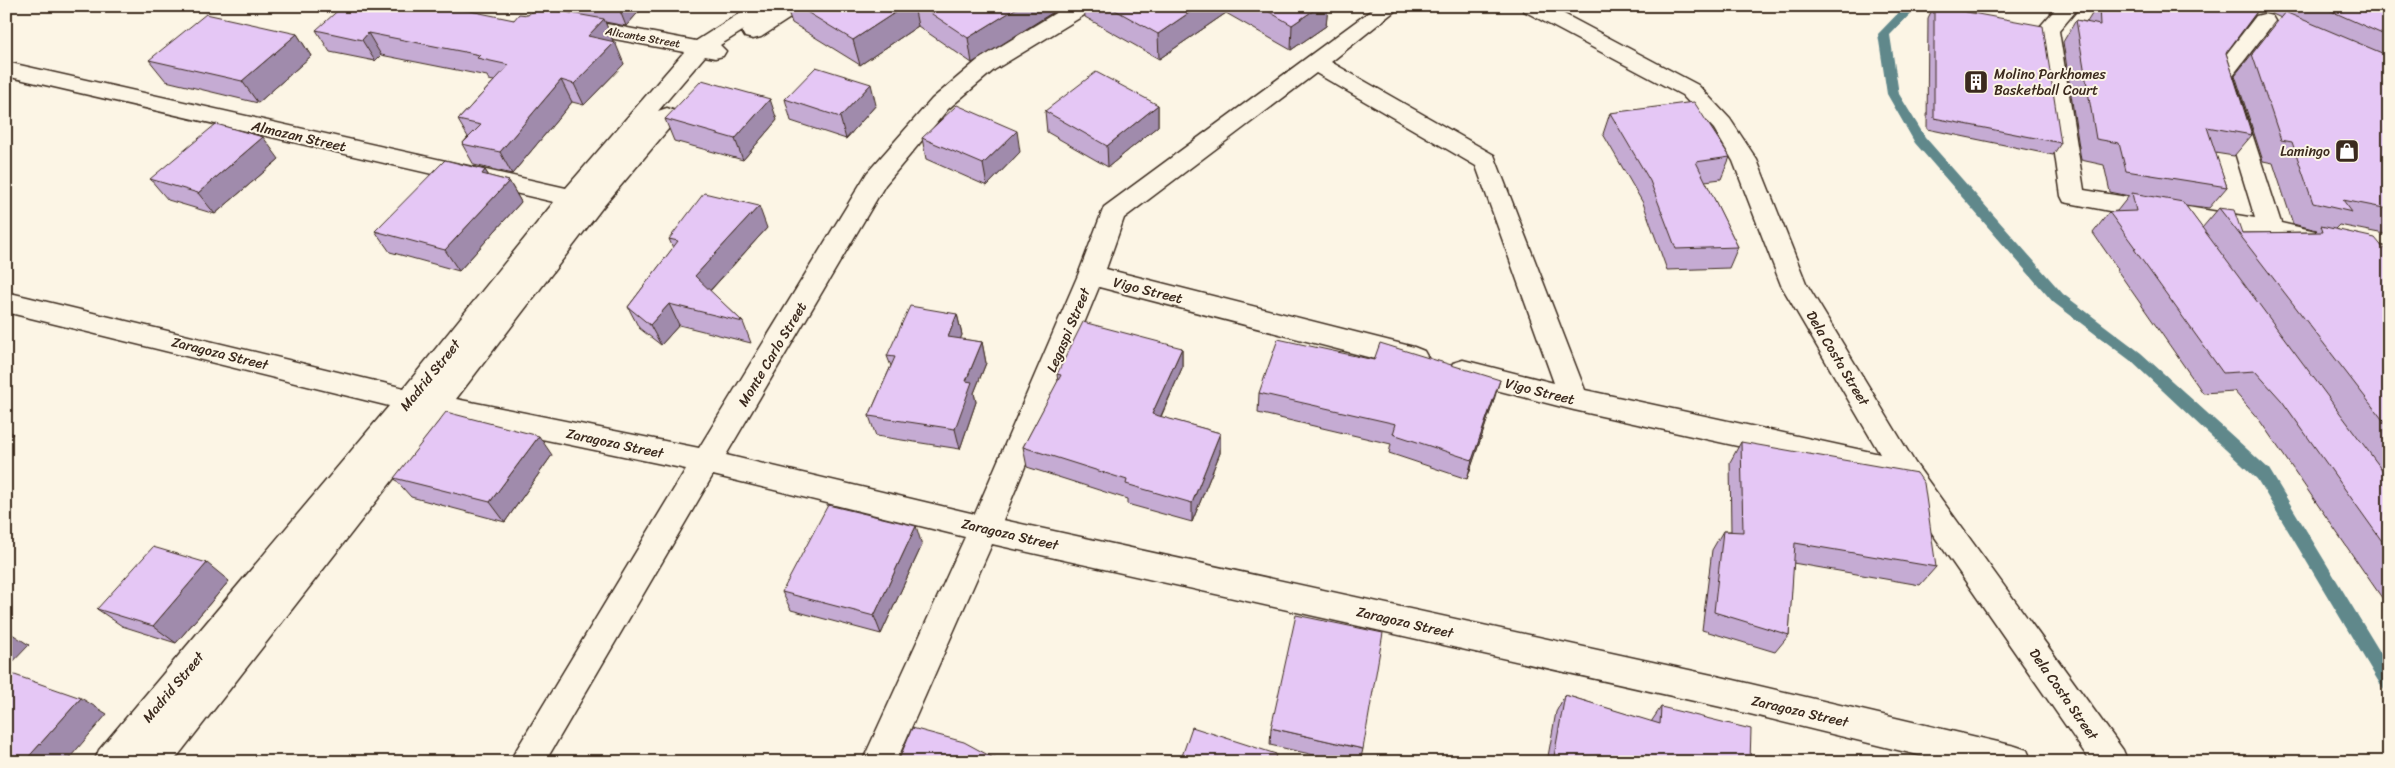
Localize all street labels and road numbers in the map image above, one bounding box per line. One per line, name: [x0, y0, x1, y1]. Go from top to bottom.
street label: Alicante Street: [603, 21, 682, 53]
street label: Almazan Street: [248, 113, 349, 160]
street label: Vigo Street: [1111, 270, 1185, 311]
street label: Legaspi Street: [1039, 283, 1098, 376]
street label: Monte Carlo Street: [731, 297, 814, 412]
street label: Dela Costa Street: [1799, 306, 1877, 412]
street label: Zaragoza Street: [169, 329, 272, 378]
street label: Madrid Street: [393, 333, 468, 417]
street label: Vigo Street: [1503, 371, 1577, 412]
street label: Zaragoza Street: [564, 421, 667, 466]
street label: Zaragoza Street: [959, 511, 1062, 558]
street label: Zaragoza Street: [1354, 599, 1457, 646]
street label: Dela Costa Street: [2023, 643, 2105, 747]
street label: Madrid Street: [136, 645, 212, 729]
street label: Zaragoza Street: [1749, 688, 1852, 735]

